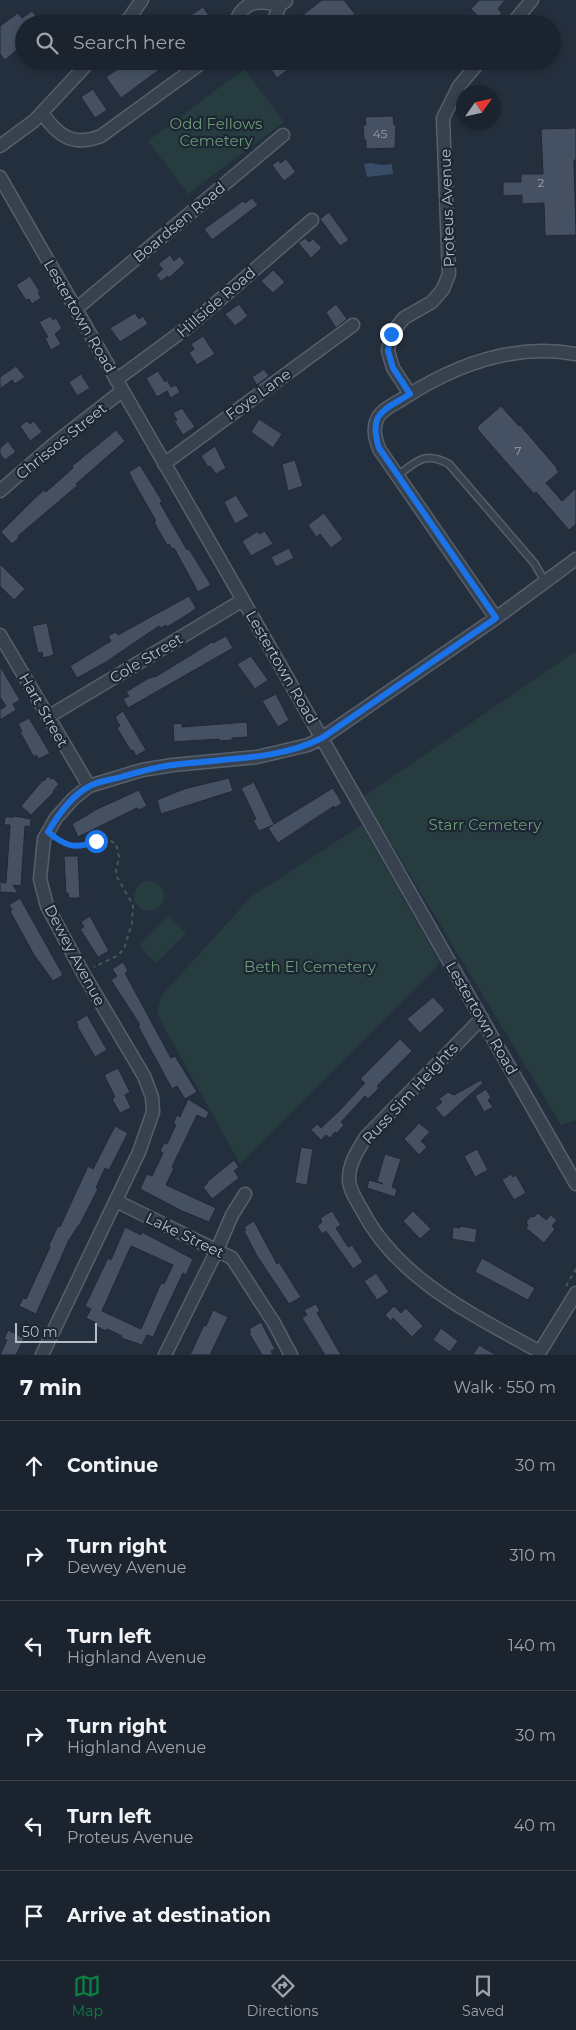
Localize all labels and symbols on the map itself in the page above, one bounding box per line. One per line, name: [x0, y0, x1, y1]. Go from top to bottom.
north arrow: [456, 85, 501, 130]
park label: Odd Fellows Cemetery: [170, 114, 262, 150]
house number: 45: [373, 126, 388, 141]
street label: Proteus Avenue: [435, 148, 459, 268]
house number: 2: [538, 175, 545, 190]
street label: Boardsen Road: [129, 178, 229, 266]
street label: Lestertown Road: [40, 256, 120, 376]
street label: Hillside Road: [173, 263, 259, 341]
route end: [380, 323, 403, 346]
street label: Foye Lane: [222, 364, 294, 424]
street label: Chrissos Street: [12, 399, 110, 483]
house number: 7: [514, 443, 522, 458]
street label: Lestertown Road: [242, 607, 322, 727]
street label: Cole Street: [106, 629, 186, 687]
street label: Hart Street: [15, 669, 73, 751]
park label: Starr Cemetery: [429, 815, 542, 834]
route start: [85, 830, 108, 853]
street label: Dewey Avenue: [40, 901, 110, 1009]
park label: Beth El Cemetery: [244, 957, 377, 976]
street label: Lestertown Road: [442, 958, 522, 1078]
street label: Russ Sim Heights: [358, 1038, 462, 1148]
street label: Lake Street: [143, 1208, 227, 1262]
scale bar: [15, 1320, 98, 1343]

